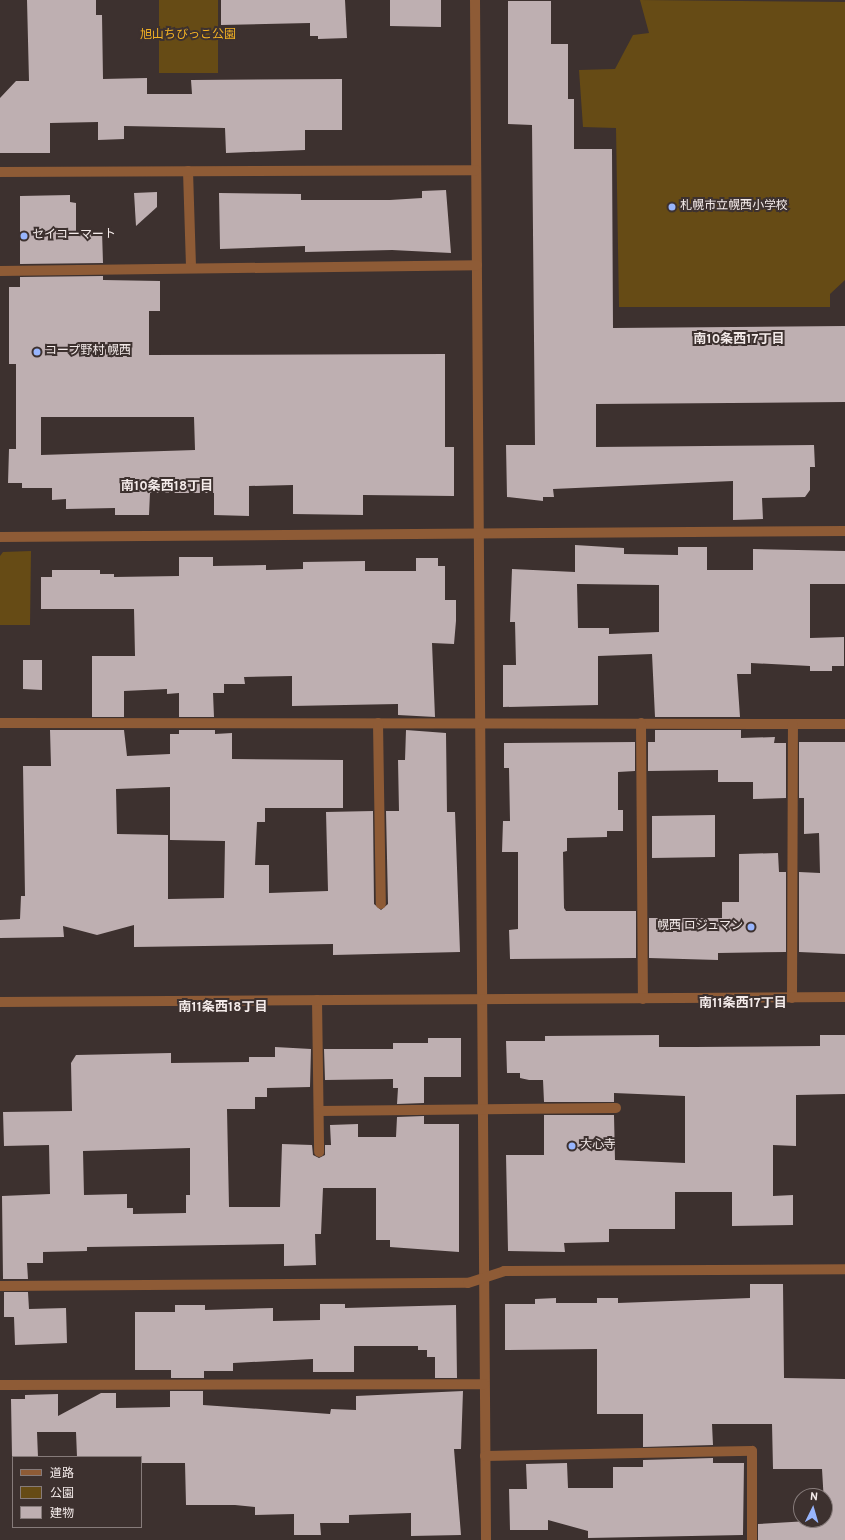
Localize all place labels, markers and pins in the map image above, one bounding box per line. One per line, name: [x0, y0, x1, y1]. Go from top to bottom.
place label: 札幌市立幌西小学校: [680, 200, 788, 214]
marker: 札幌市立幌西小学校: [667, 202, 677, 212]
place label: セイコーマート: [32, 229, 116, 243]
marker: セイコーマート: [19, 231, 29, 241]
place label: コープ野村 幌西: [45, 345, 132, 359]
marker: コープ野村 幌西: [32, 347, 42, 357]
place label: 幌西 ロジュマン: [656, 920, 743, 934]
marker: 幌西 ロジュマン: [746, 922, 756, 932]
place label: 大心寺: [580, 1139, 616, 1153]
marker: 大心寺: [567, 1141, 577, 1151]

